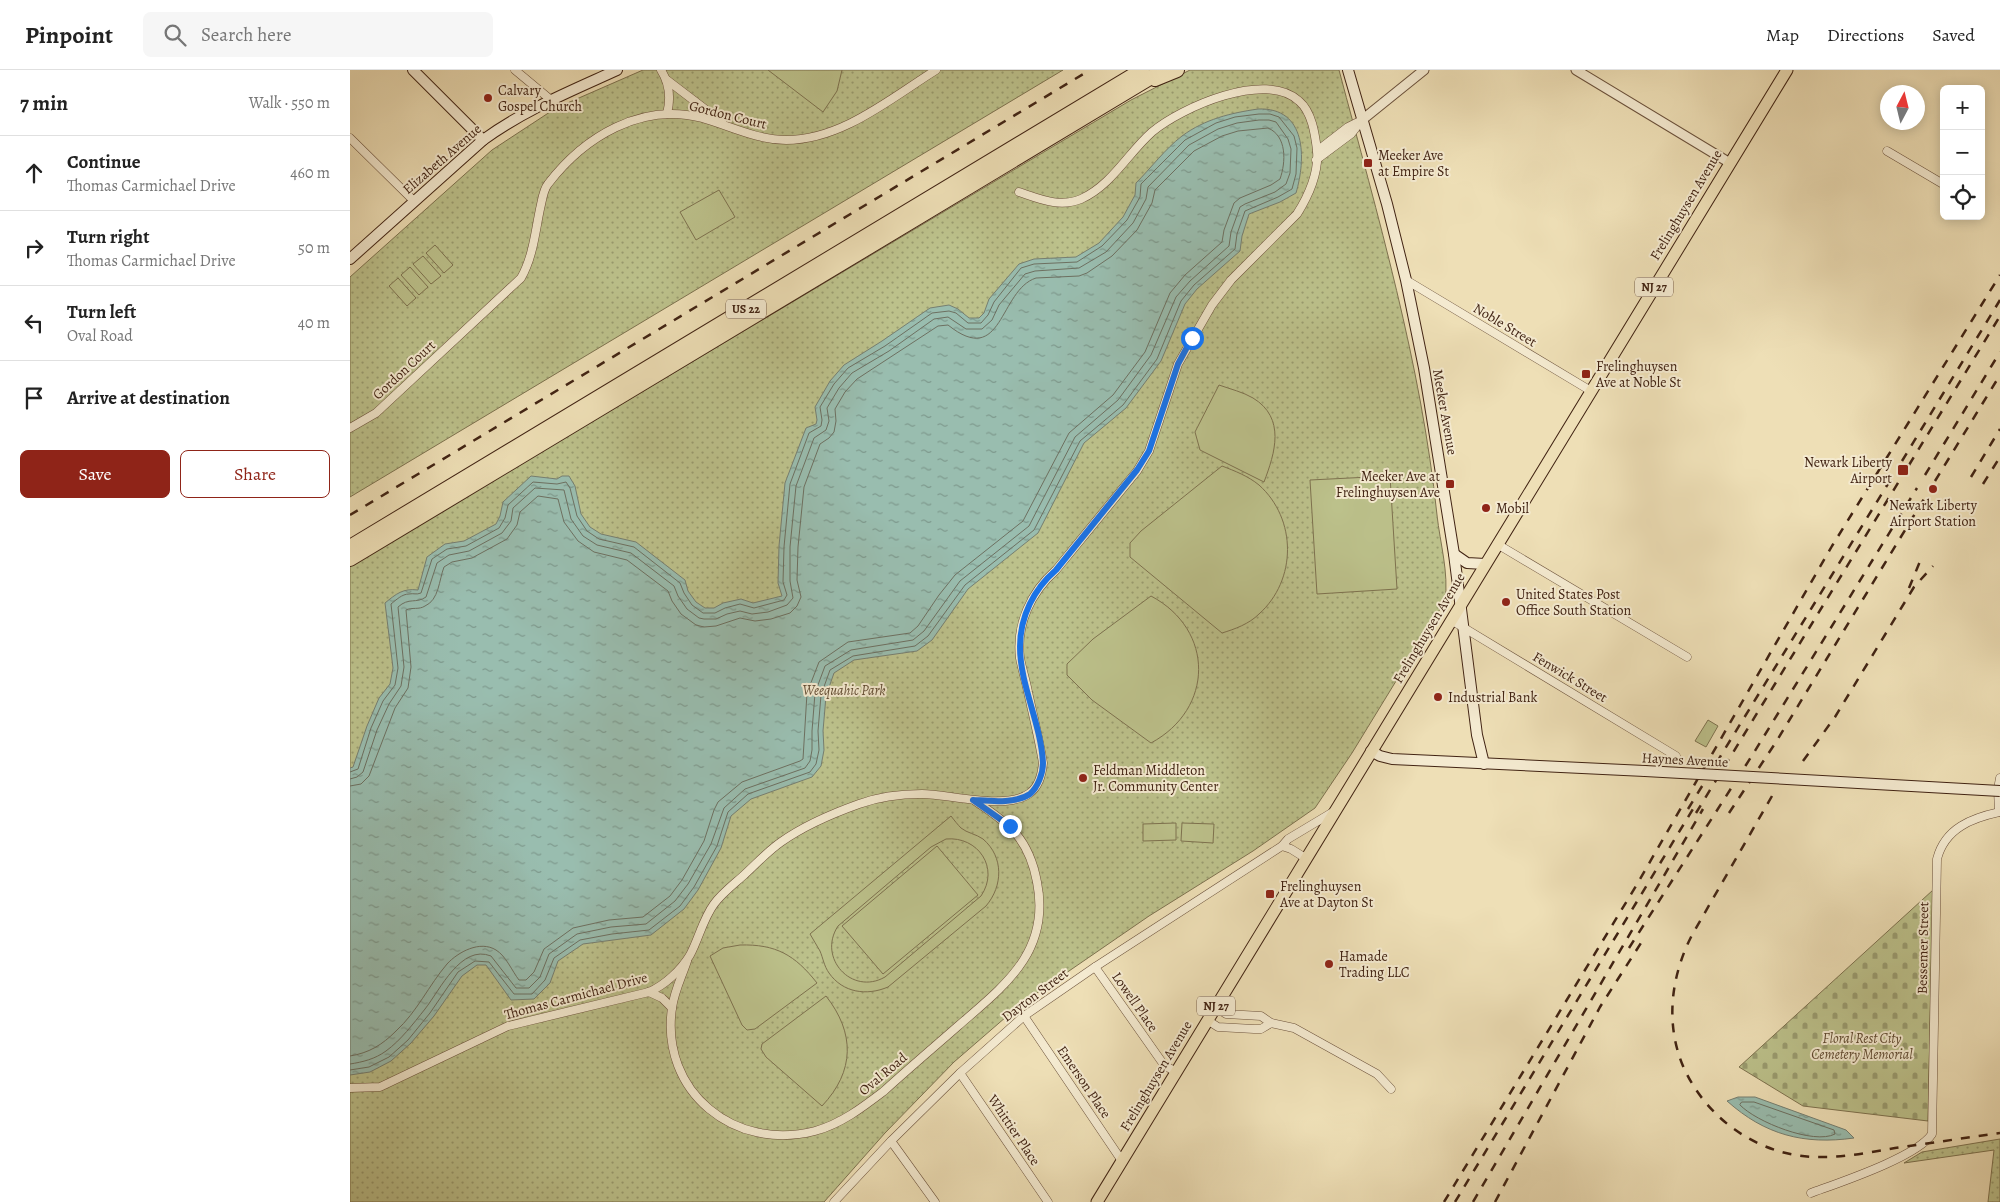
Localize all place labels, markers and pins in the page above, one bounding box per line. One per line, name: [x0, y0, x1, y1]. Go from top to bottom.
place label: Calvary Gospel Church: [498, 81, 582, 116]
marker: Calvary Gospel Church: [482, 92, 494, 104]
place label: Meeker Ave at Empire St: [1378, 146, 1449, 181]
marker: Meeker Ave at Empire St: [1362, 157, 1374, 169]
place label: Frelinghuysen Ave at Noble St: [1595, 357, 1682, 392]
marker: Frelinghuysen Ave at Noble St: [1580, 368, 1592, 380]
place label: Newark Liberty Airport: [1804, 453, 1893, 488]
marker: Newark Liberty Airport: [1896, 463, 1910, 477]
place label: Meeker Ave at Frelinghuysen Ave: [1336, 467, 1440, 502]
marker: Meeker Ave at Frelinghuysen Ave: [1444, 478, 1456, 490]
marker: Newark Liberty Airport Station: [1927, 483, 1939, 495]
place label: Newark Liberty Airport Station: [1889, 496, 1978, 531]
place label: Mobil: [1496, 499, 1530, 518]
marker: Mobil: [1480, 502, 1492, 514]
place label: United States Post Office South Station: [1516, 585, 1632, 620]
marker: United States Post Office South Station: [1500, 596, 1512, 608]
place label: Industrial Bank: [1448, 688, 1538, 707]
marker: Industrial Bank: [1432, 691, 1444, 703]
place label: Feldman Middleton Jr. Community Center: [1093, 761, 1219, 796]
marker: Feldman Middleton Jr. Community Center: [1077, 772, 1089, 784]
place label: Frelinghuysen Ave at Dayton St: [1279, 877, 1374, 912]
marker: Frelinghuysen Ave at Dayton St: [1264, 888, 1276, 900]
place label: Hamade Trading LLC: [1339, 947, 1410, 982]
marker: Hamade Trading LLC: [1323, 958, 1335, 970]

